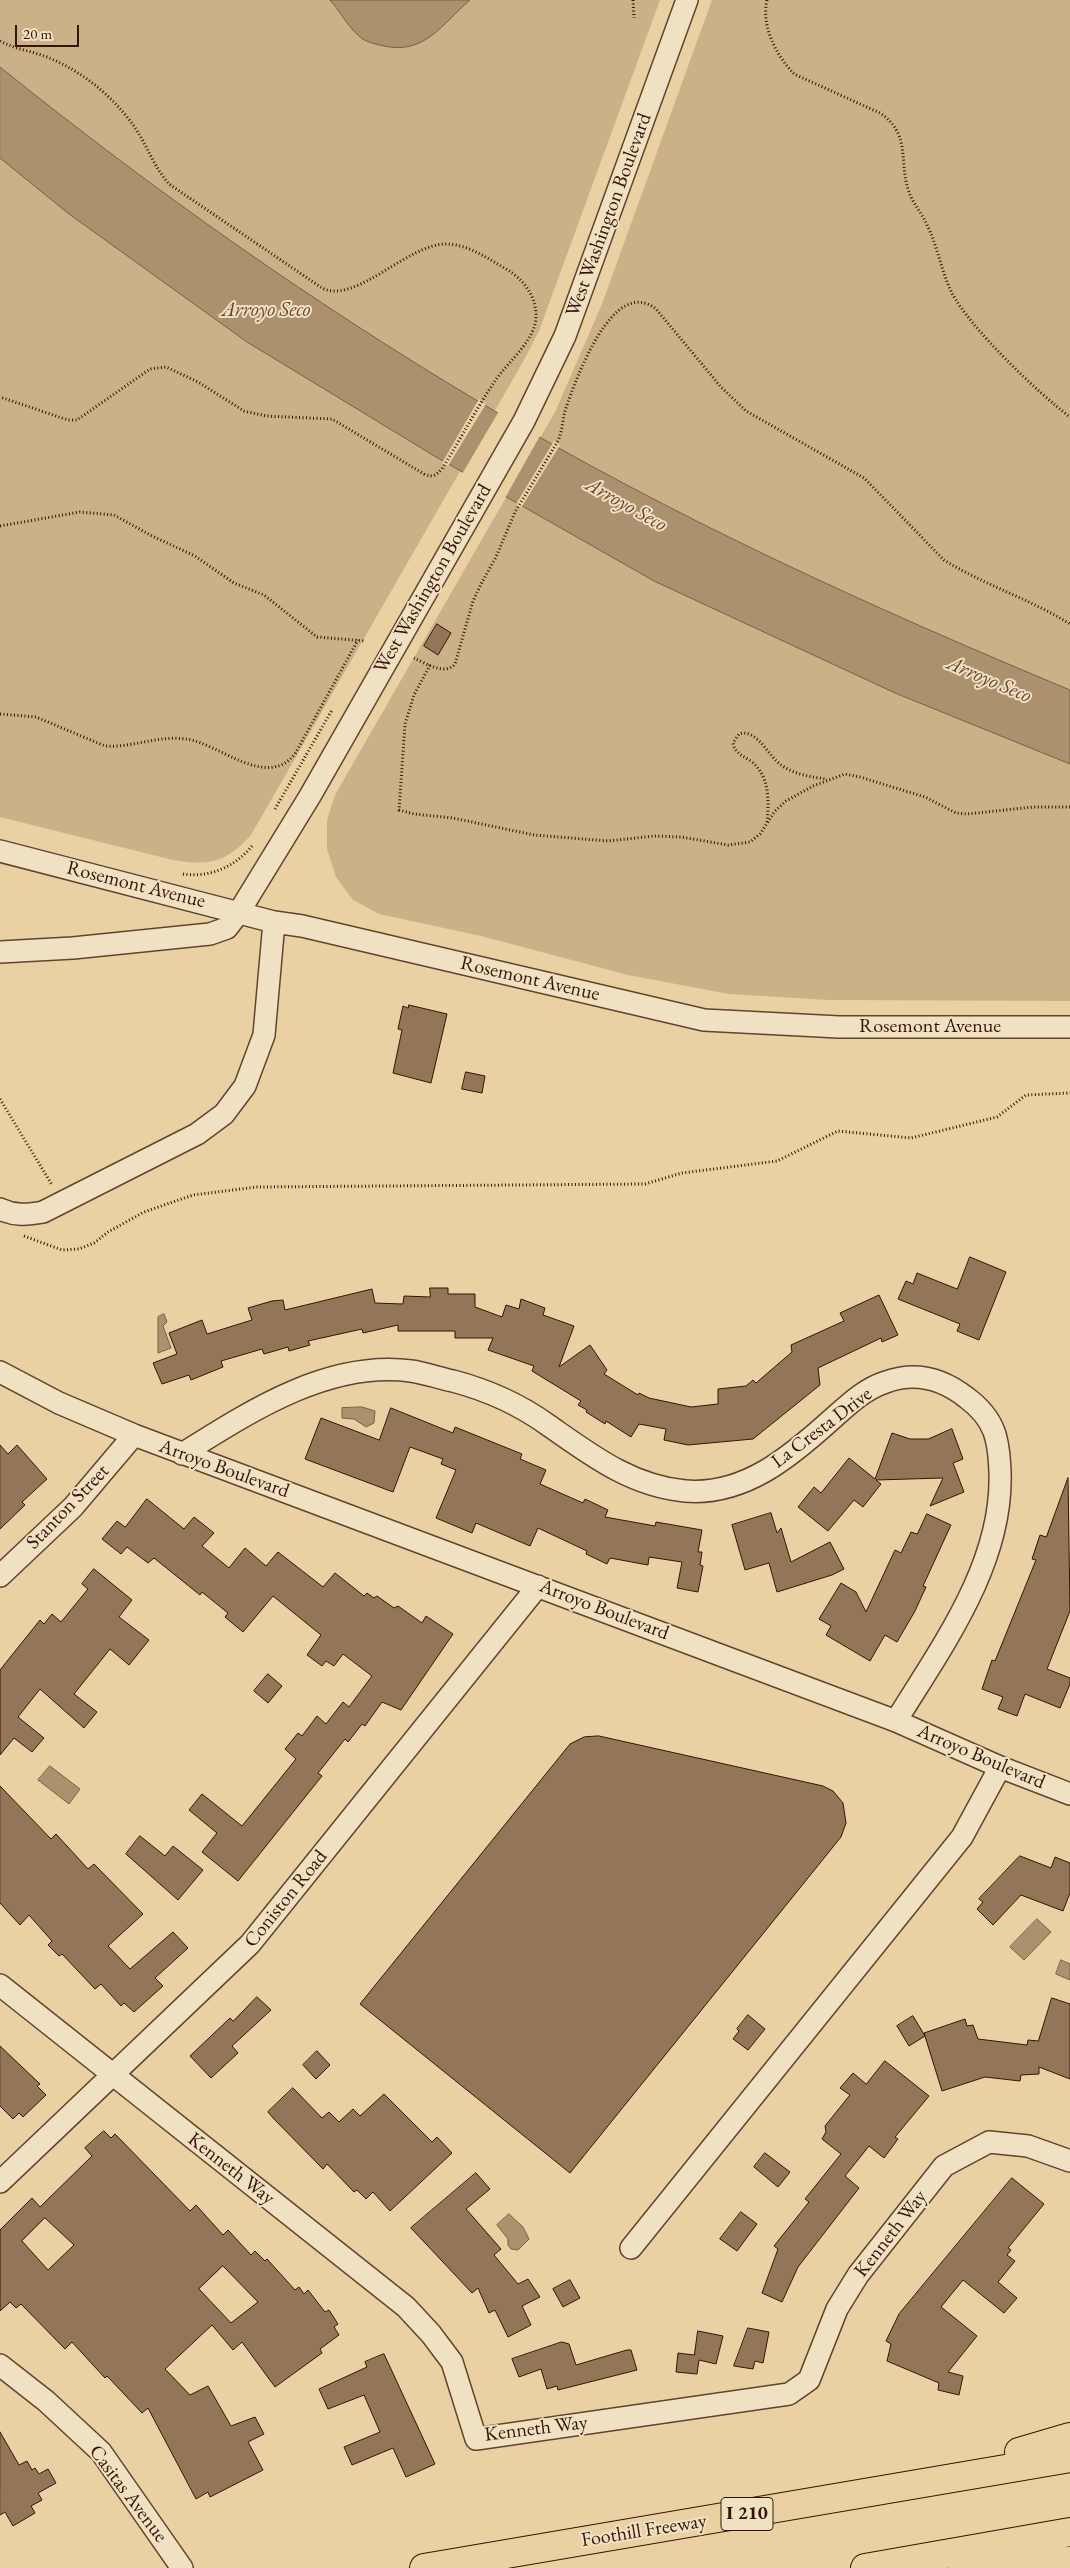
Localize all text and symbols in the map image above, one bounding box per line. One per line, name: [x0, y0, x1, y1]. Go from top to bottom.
scale bar: [18, 15, 81, 47]
text: 20 m: [23, 24, 52, 43]
street label: West Washington Boulevard: [561, 110, 657, 320]
water label: Arroyo Seco: [221, 297, 311, 323]
water label: Arroyo Seco: [581, 472, 671, 538]
street label: West Washington Boulevard: [369, 480, 497, 678]
water label: Arroyo Seco: [943, 651, 1035, 709]
street label: Rosemont Avenue: [64, 856, 208, 914]
street label: Rosemont Avenue: [458, 951, 602, 1007]
street label: Rosemont Avenue: [859, 1015, 1001, 1039]
street label: La Cresta Drive: [767, 1382, 877, 1474]
street label: Arroyo Boulevard: [156, 1434, 292, 1504]
street label: Stanton Street: [22, 1460, 114, 1554]
street label: Arroyo Boulevard: [536, 1574, 672, 1646]
street label: Arroyo Boulevard: [913, 1719, 1049, 1795]
street label: Coniston Road: [239, 1845, 333, 1953]
street label: Kenneth Way: [183, 2128, 279, 2210]
street label: Kenneth Way: [850, 2186, 932, 2282]
street label: Kenneth Way: [483, 2411, 589, 2447]
street label: Casitas Avenue: [84, 2441, 172, 2547]
road number: I 210: [721, 2498, 773, 2530]
street label: Foothill Freeway: [580, 2509, 708, 2553]

